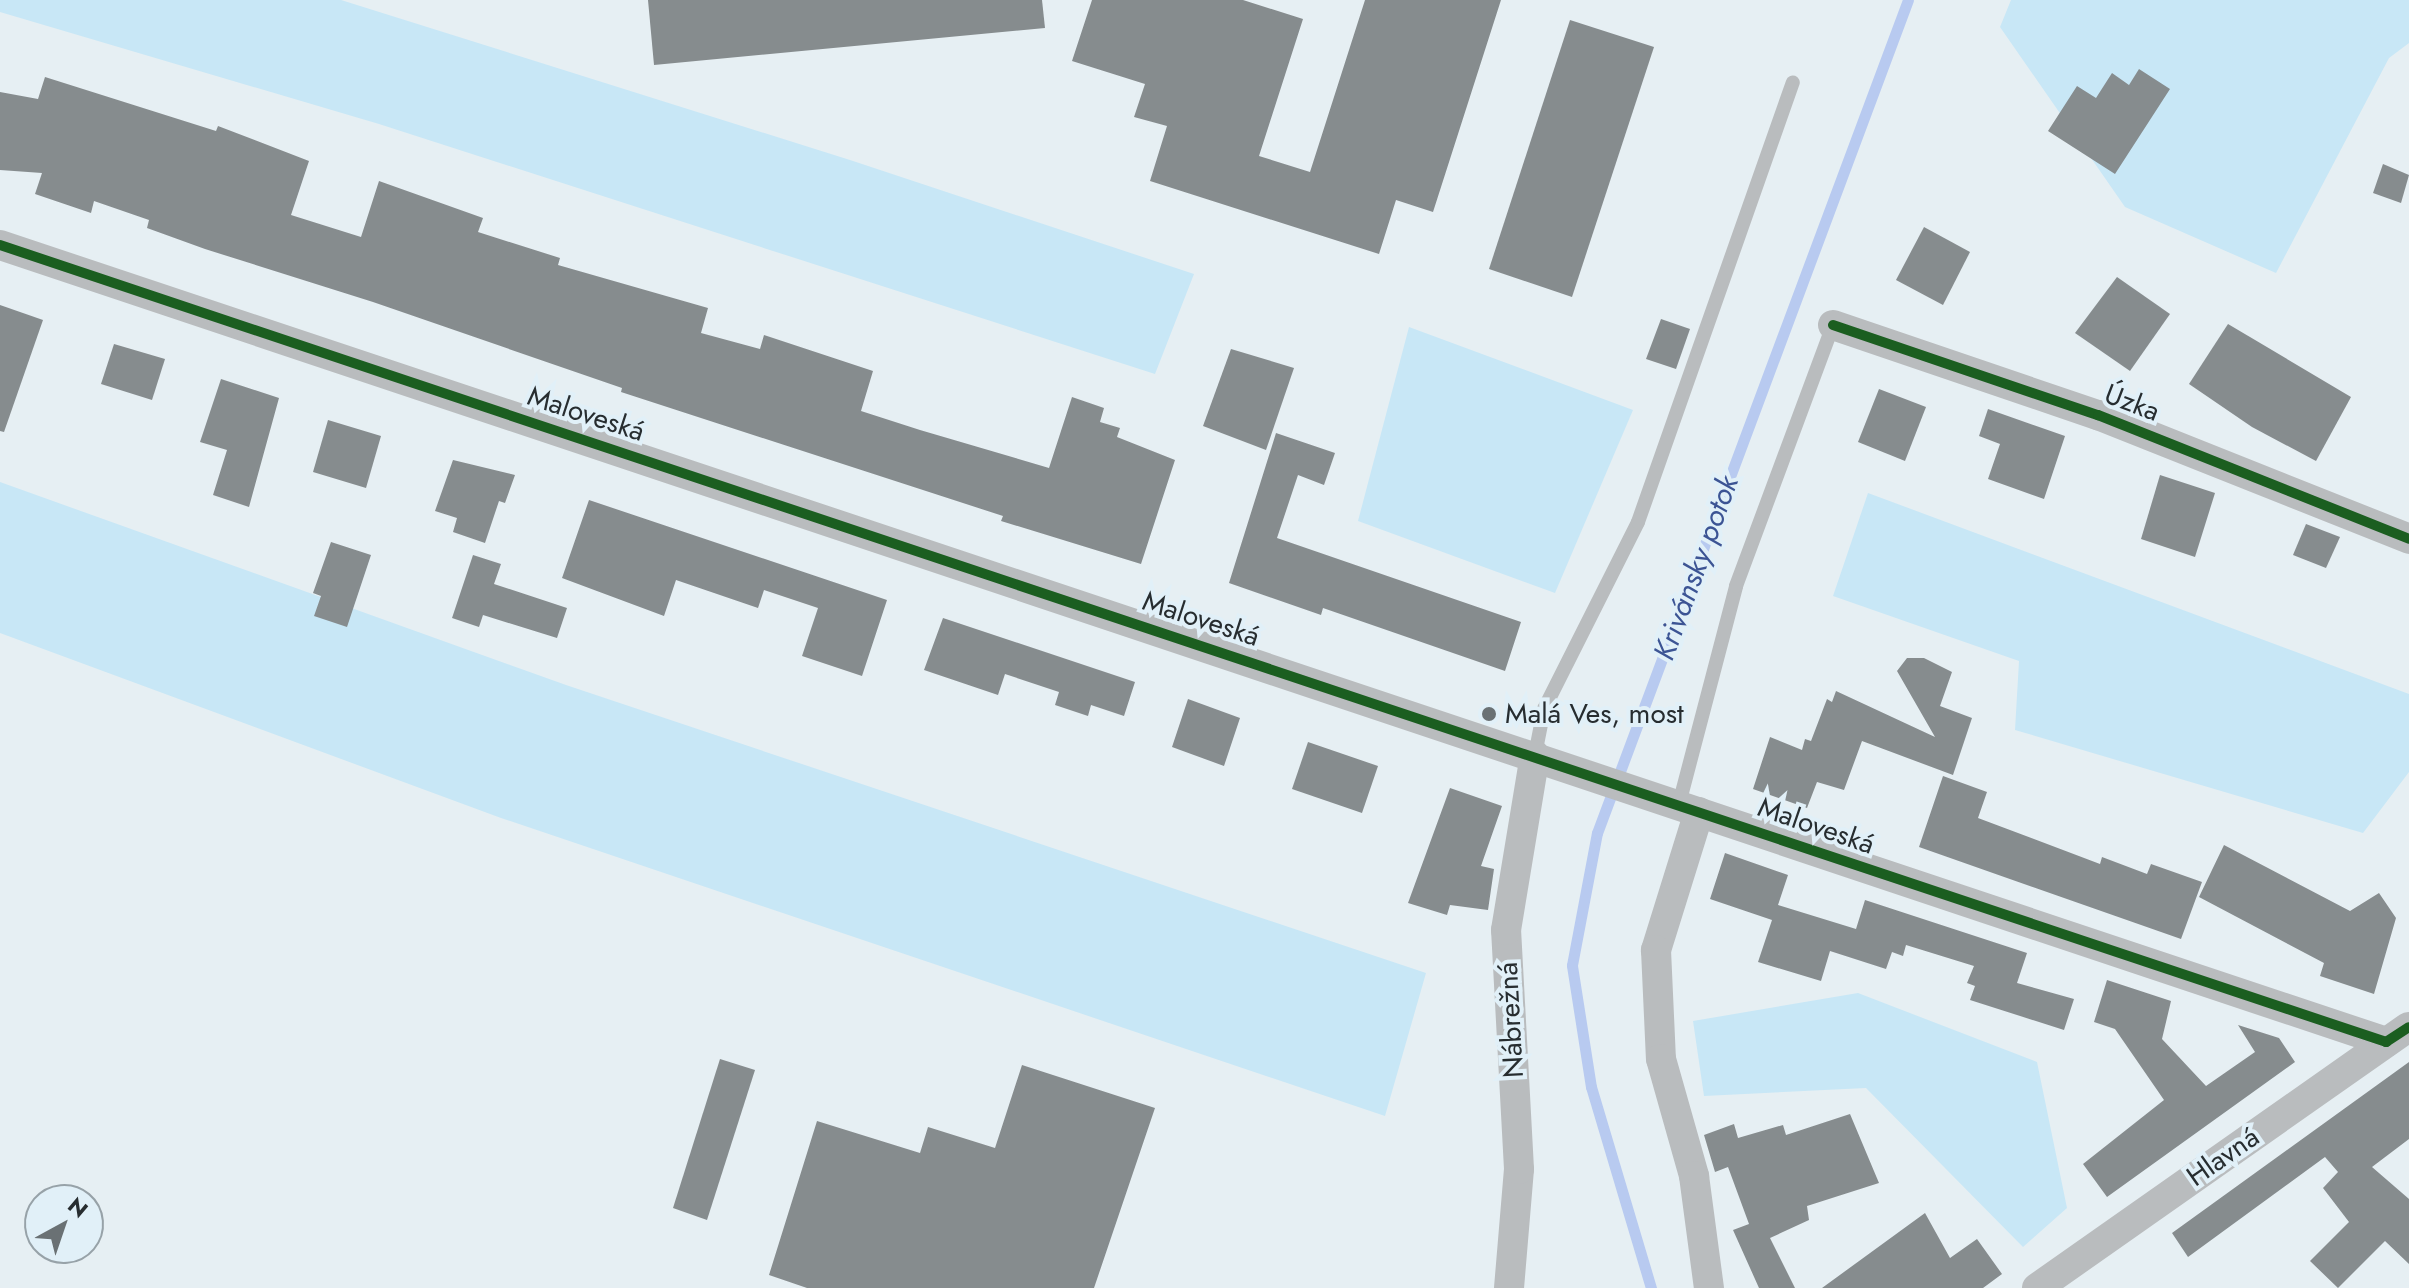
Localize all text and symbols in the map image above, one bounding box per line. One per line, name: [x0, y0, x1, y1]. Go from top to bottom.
street label: Úzka: [2100, 377, 2164, 429]
street label: Maloveská: [523, 379, 649, 449]
water label: Krivánsky potok: [1646, 471, 1746, 665]
street label: Maloveská: [1138, 584, 1264, 654]
place label: Malá Ves, most: [1505, 697, 1684, 731]
marker: Malá Ves, most: [1480, 705, 1498, 723]
street label: Maloveská: [1753, 790, 1879, 862]
street label: Nábrežná: [1491, 961, 1531, 1079]
street label: Hlavná: [2180, 1120, 2266, 1194]
north arrow: [24, 1184, 104, 1264]
text: N: [61, 1189, 95, 1225]

